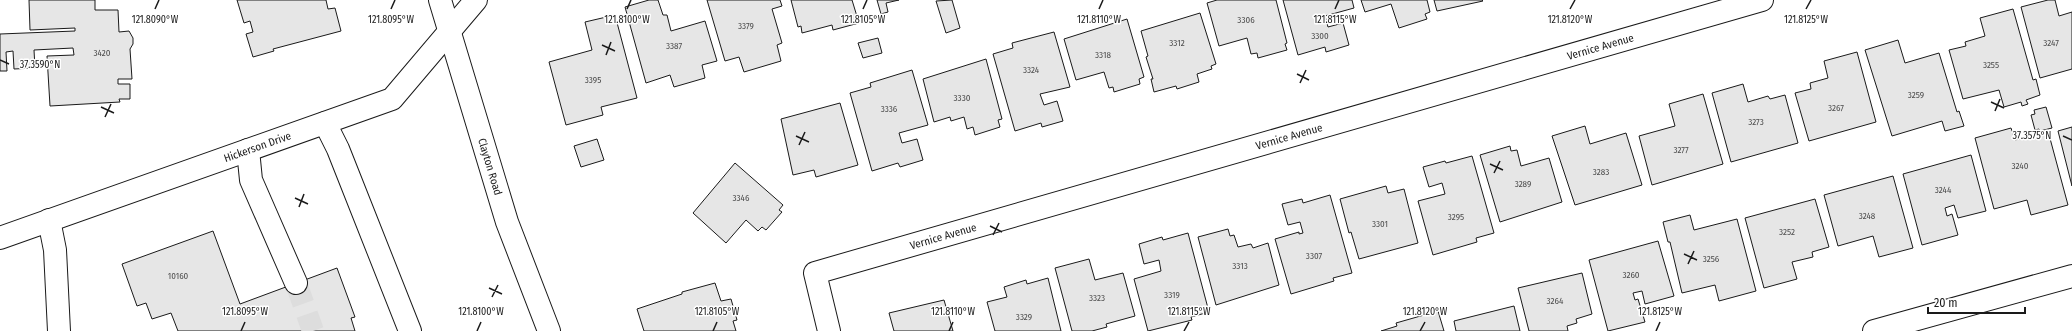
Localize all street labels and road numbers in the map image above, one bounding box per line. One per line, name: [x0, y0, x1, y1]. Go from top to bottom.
street label: Vernice Avenue: [1566, 31, 1635, 63]
street label: Vernice Avenue: [1254, 121, 1324, 153]
street label: Hickerson Drive: [222, 129, 293, 165]
street label: Clayton Road: [475, 137, 505, 197]
street label: Vernice Avenue: [908, 221, 978, 252]

